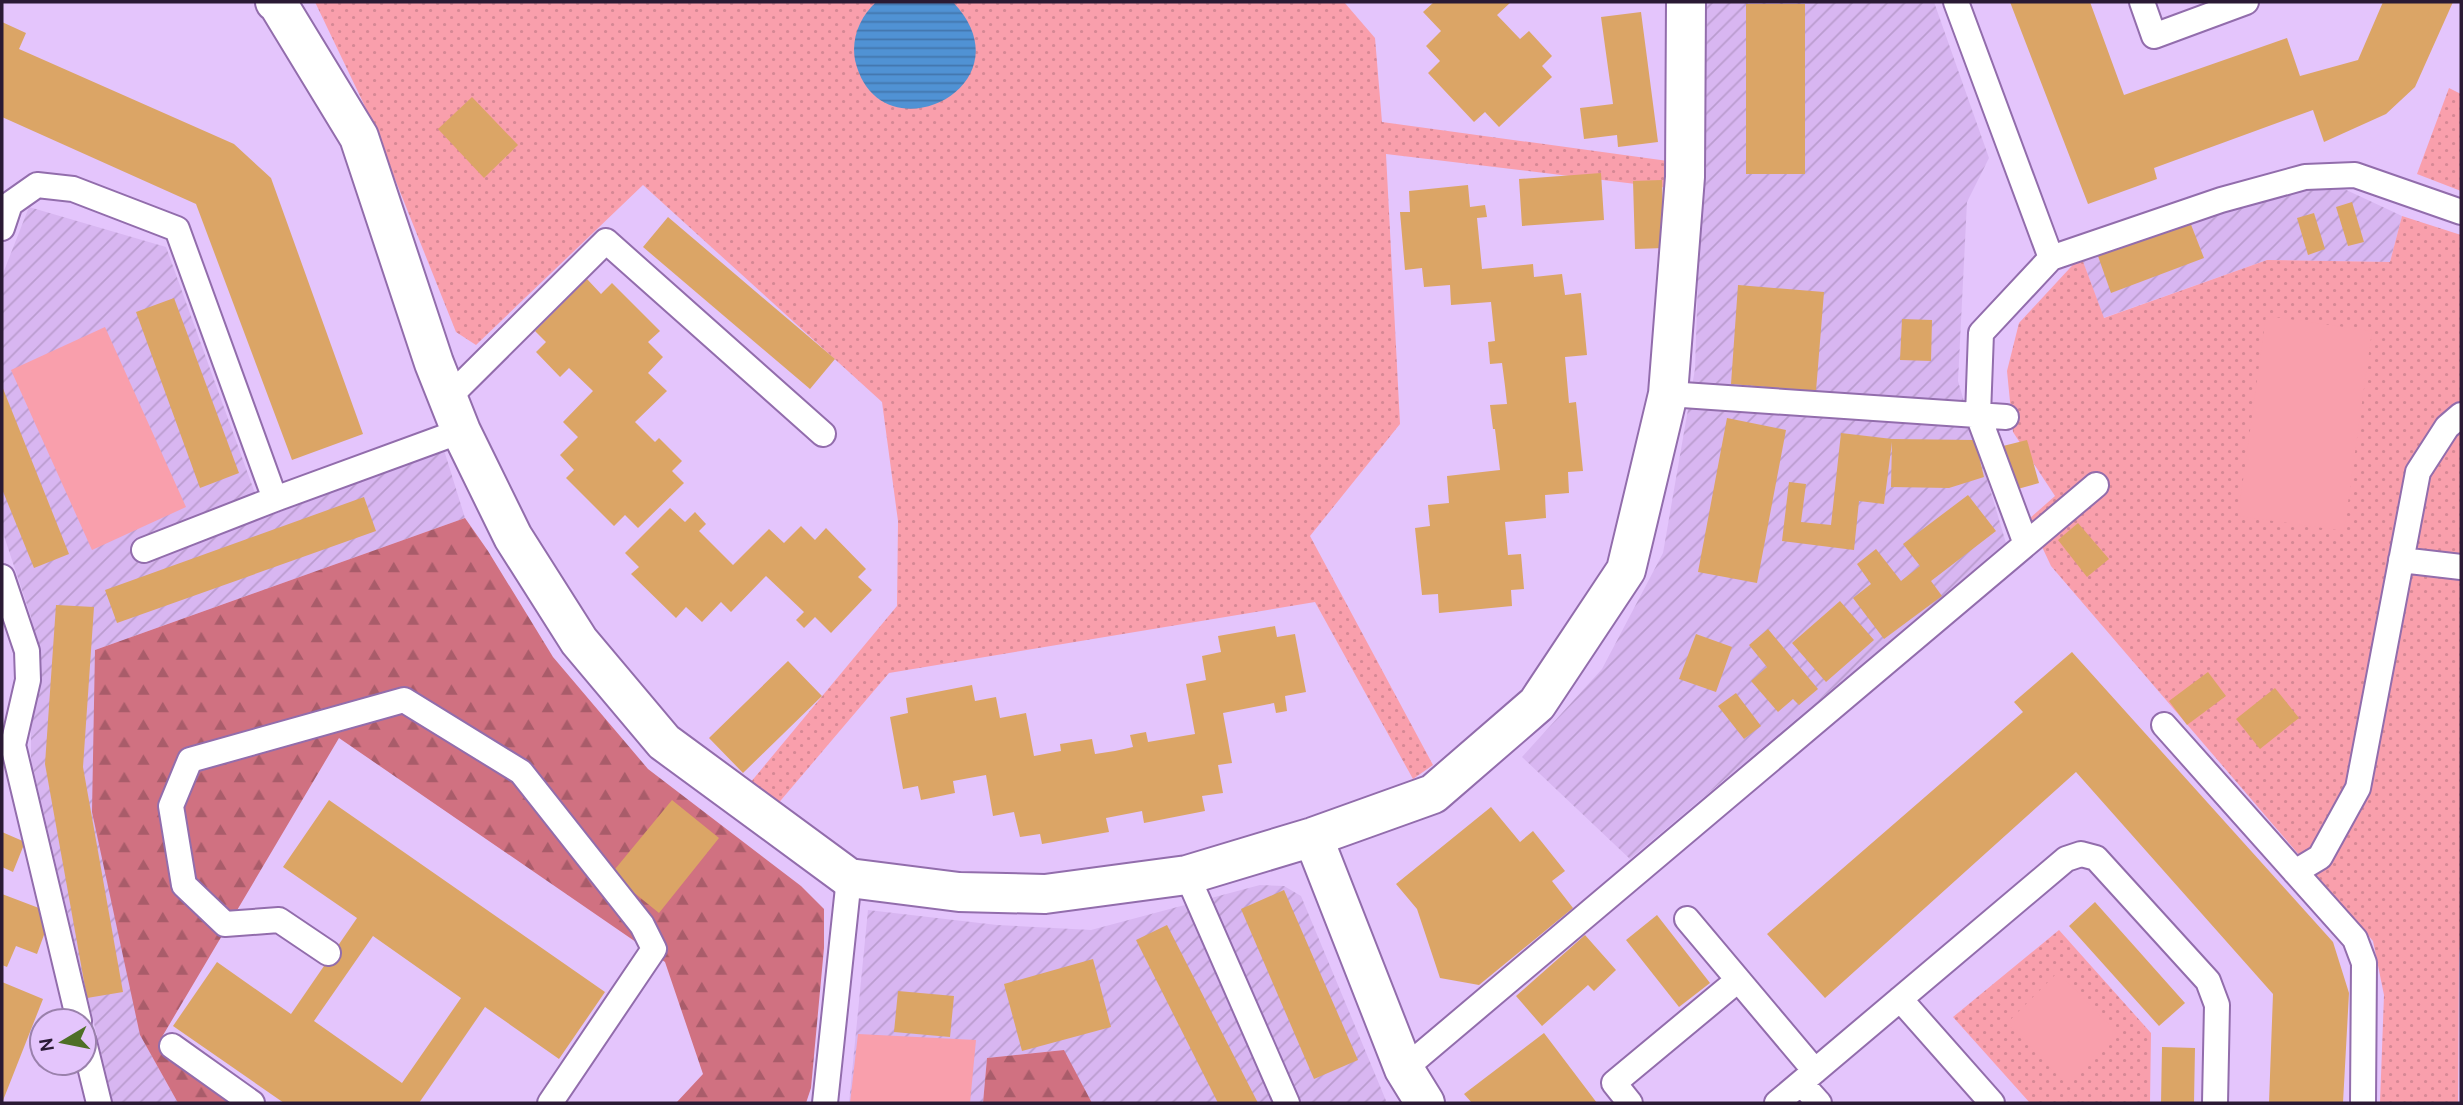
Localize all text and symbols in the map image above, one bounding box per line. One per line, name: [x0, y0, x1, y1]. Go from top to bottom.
north arrow: [28, 1007, 98, 1077]
text: N: [34, 1036, 59, 1053]

